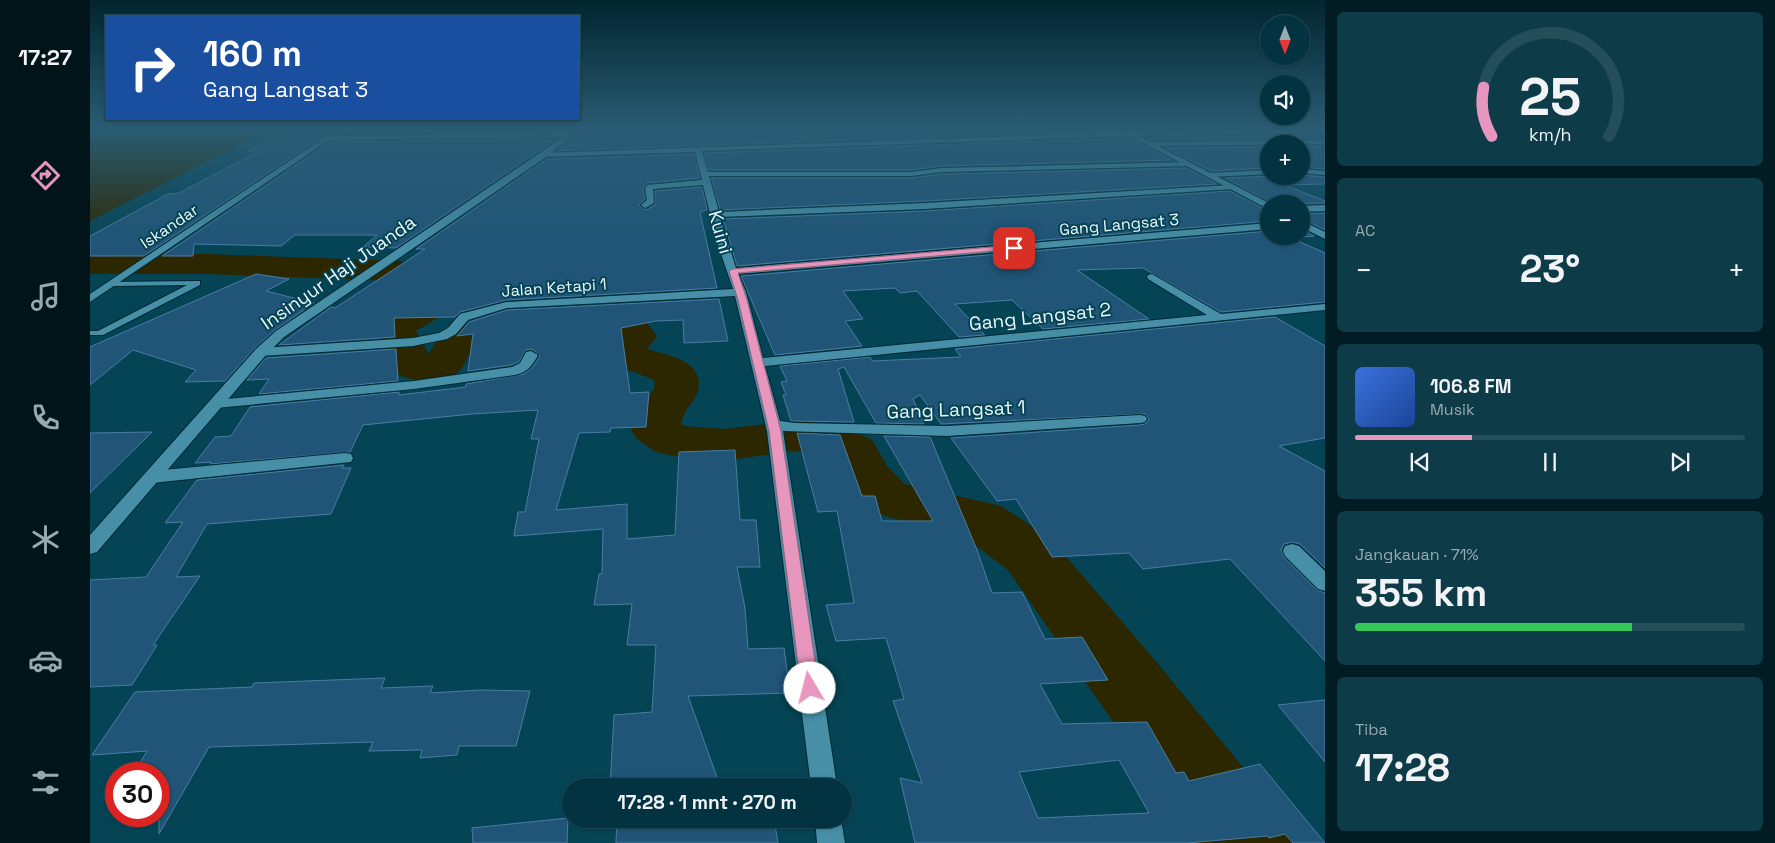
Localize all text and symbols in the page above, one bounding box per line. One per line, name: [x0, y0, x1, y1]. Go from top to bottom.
north arrow: [1260, 15, 1310, 65]
map controls: [1260, 15, 1310, 245]
text: 160 m: [203, 32, 302, 76]
icon: right: [120, 35, 185, 100]
text: 17:27: [18, 43, 72, 71]
text: 25: [1519, 64, 1581, 130]
text: Gang Langsat 3: [203, 75, 368, 103]
button: sound: [1260, 75, 1310, 125]
text: km/h: [1529, 123, 1571, 146]
button: +: [1260, 135, 1310, 185]
icon: directions: [28, 158, 63, 193]
button: −: [1260, 195, 1310, 245]
street label: Iskandar: [136, 199, 202, 253]
street label: Kuini: [702, 208, 739, 257]
street label: Insinyur Haji Juanda: [256, 209, 421, 335]
street label: Gang Langsat 3: [1058, 209, 1180, 240]
text: AC: [1355, 220, 1375, 241]
pin: [993, 227, 1035, 269]
icon: arrive: [1000, 234, 1028, 262]
text: 23°: [1520, 245, 1580, 293]
text: −: [1355, 252, 1372, 288]
text: +: [1728, 252, 1745, 288]
street label: Jalan Ketapi 1: [501, 273, 607, 302]
icon: music: [28, 279, 63, 314]
street label: Gang Langsat 2: [968, 297, 1112, 336]
text: 106.8 FM: [1430, 374, 1511, 399]
street label: Gang Langsat 1: [886, 395, 1026, 424]
text: Musik: [1430, 399, 1475, 420]
icon: phone: [28, 400, 63, 435]
icon: previous: [1406, 448, 1434, 476]
icon: pause: [1536, 448, 1564, 476]
icon: next: [1666, 448, 1694, 476]
icon: climate: [28, 522, 63, 557]
text: Jangkauan · 71%: [1355, 544, 1479, 565]
text: 355 km: [1355, 569, 1487, 617]
icon: car: [28, 643, 63, 678]
position arrow: [783, 661, 835, 713]
text: Tiba: [1355, 719, 1388, 740]
text: 17:28: [1355, 744, 1450, 792]
speed limit sign: 30: [105, 762, 170, 827]
icon: filters: [28, 765, 63, 800]
text: 17:28 · 1 mnt · 270 m: [617, 790, 797, 815]

